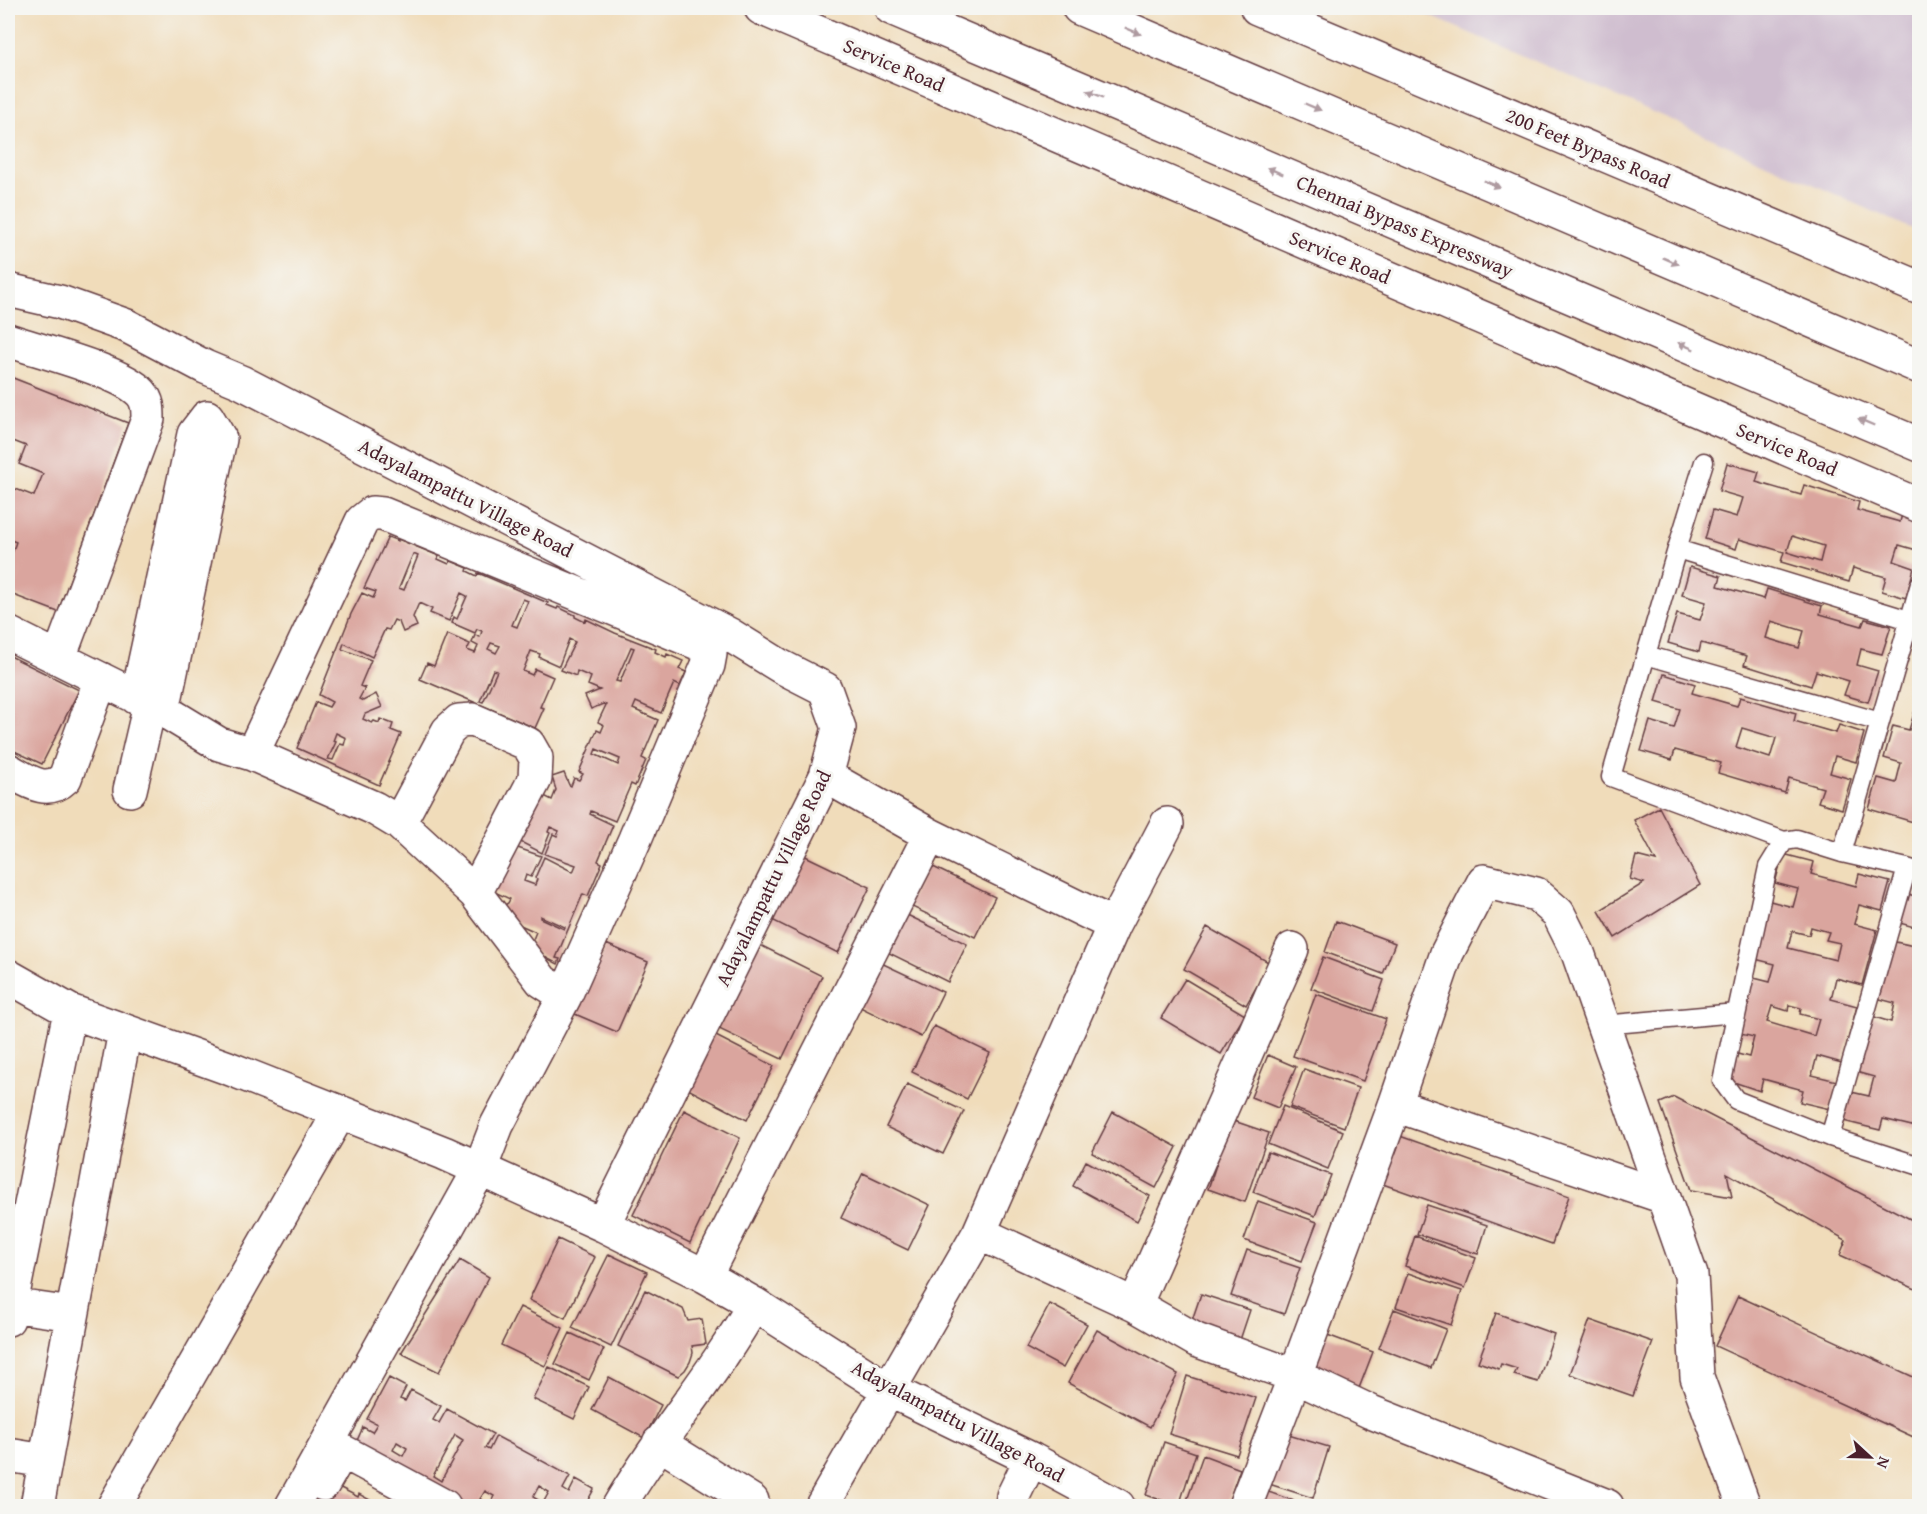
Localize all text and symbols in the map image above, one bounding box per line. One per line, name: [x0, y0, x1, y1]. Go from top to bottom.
one-way arrow: [1125, 26, 1142, 35]
street label: Service Road: [839, 30, 950, 99]
one-way arrow: [1087, 90, 1104, 99]
street label: 200 Feet Bypass Road: [1501, 100, 1675, 195]
one-way arrow: [1304, 102, 1322, 112]
one-way arrow: [1265, 166, 1283, 176]
street label: Chennai Bypass Expressway: [1292, 167, 1518, 284]
one-way arrow: [1483, 179, 1501, 189]
street label: Service Road: [1285, 222, 1396, 291]
one-way arrow: [1662, 256, 1680, 266]
one-way arrow: [1677, 341, 1695, 351]
street label: Service Road: [1732, 414, 1843, 483]
one-way arrow: [1856, 417, 1874, 427]
street label: Adayalampattu Village Road: [354, 431, 579, 564]
street label: Adayalampattu Village Road: [707, 764, 838, 991]
street label: Adayalampattu Village Road: [847, 1352, 1070, 1489]
north arrow: [1840, 1427, 1900, 1487]
text: N: [1871, 1453, 1897, 1472]

